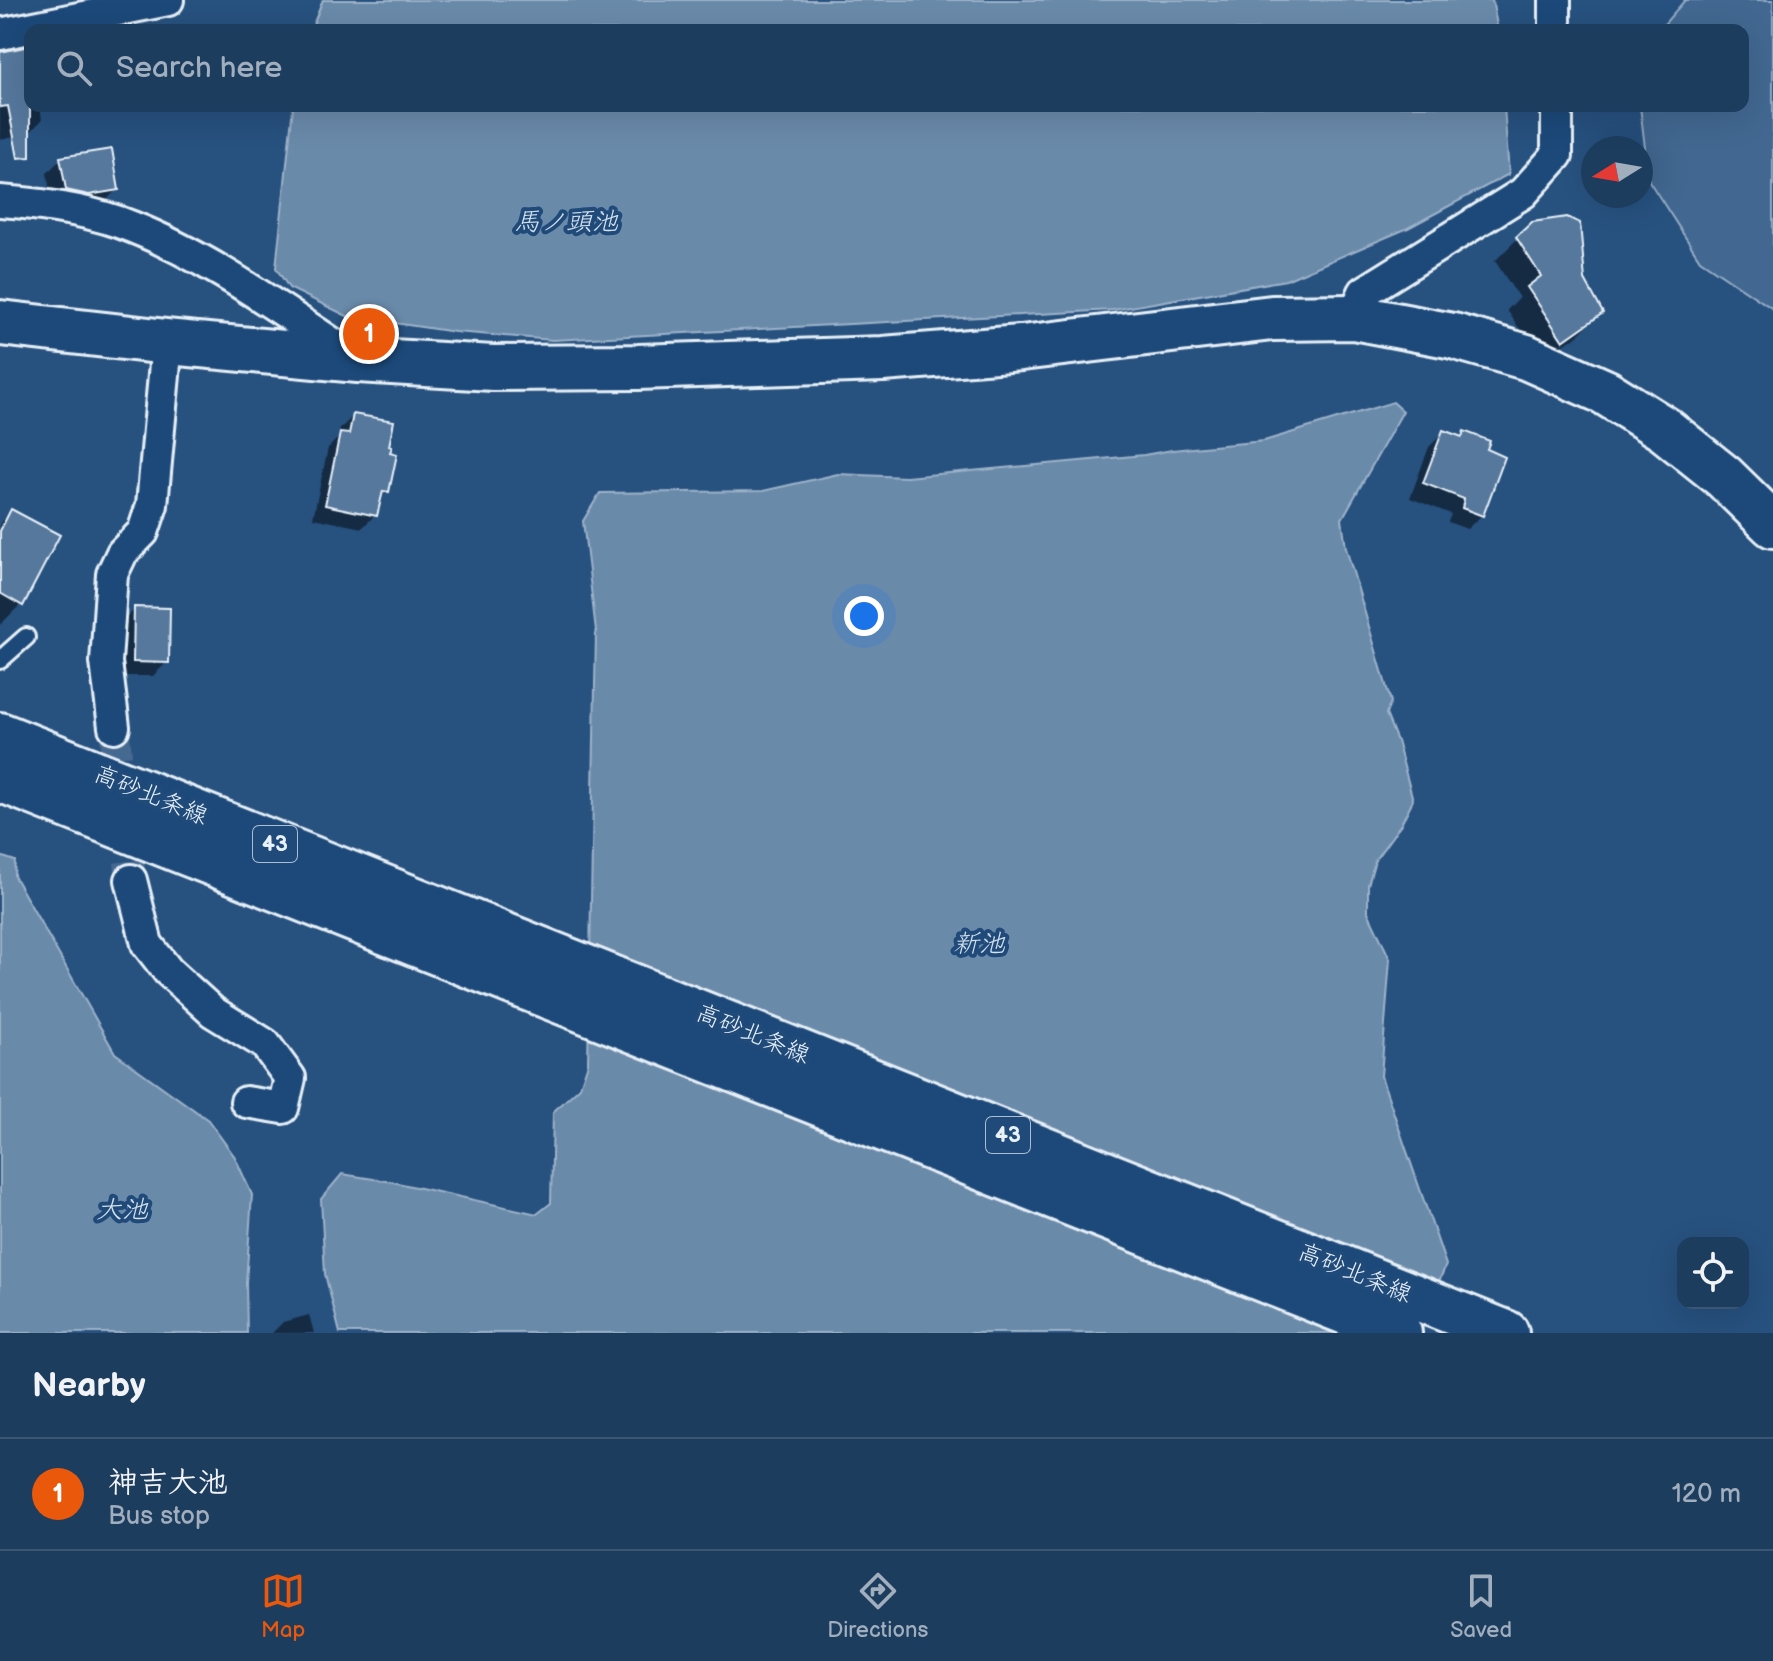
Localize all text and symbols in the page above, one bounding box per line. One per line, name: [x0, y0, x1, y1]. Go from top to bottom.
search box: [24, 24, 1749, 112]
icon: search: [52, 46, 96, 90]
text: Search here: [116, 50, 282, 86]
north arrow: [1581, 136, 1653, 208]
water label: 馬ノ頭池: [514, 207, 619, 238]
pin: 1: [343, 304, 395, 364]
your location: [844, 596, 884, 636]
street label: 高砂北条線: [90, 759, 212, 831]
road number: 43: [253, 826, 297, 862]
water label: 新池: [953, 929, 1006, 960]
street label: 高砂北条線: [692, 998, 814, 1070]
road number: 43: [986, 1117, 1030, 1153]
water label: 大池: [96, 1195, 149, 1226]
street label: 高砂北条線: [1294, 1237, 1416, 1309]
map controls: [1677, 1237, 1749, 1309]
button: locate: [1677, 1237, 1749, 1309]
text: Nearby: [32, 1365, 146, 1406]
text: 神吉大池: [108, 1465, 228, 1501]
text: 1: [53, 1479, 63, 1510]
text: 120 m: [1672, 1479, 1741, 1510]
text: Bus stop: [108, 1501, 210, 1532]
tab: Map: [261, 1569, 305, 1644]
tab: Directions: [827, 1569, 928, 1644]
tab: Saved: [1450, 1569, 1512, 1644]

